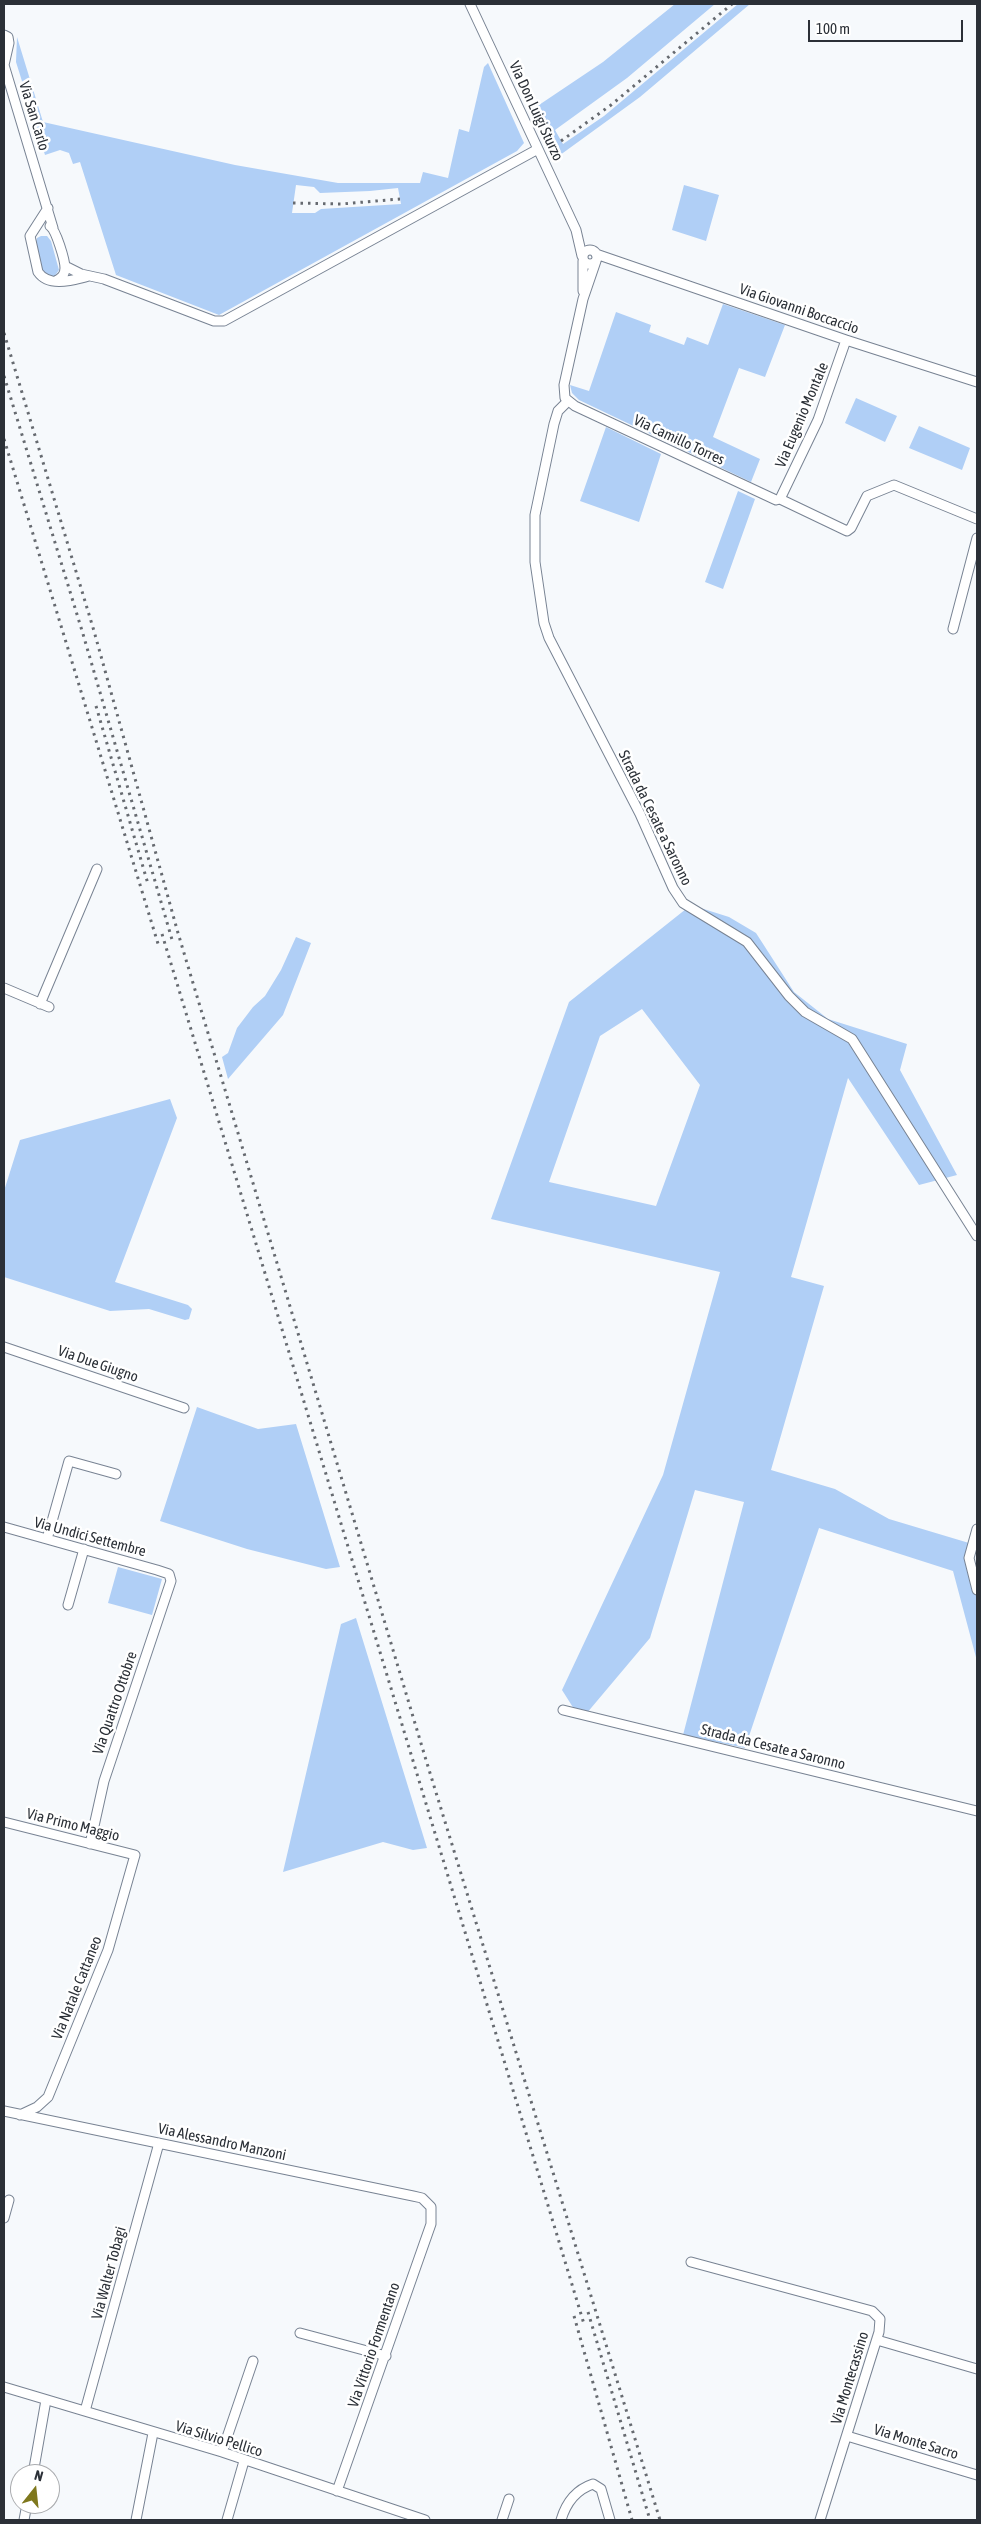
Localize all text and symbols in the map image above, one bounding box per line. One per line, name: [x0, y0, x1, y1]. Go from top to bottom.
scale bar: [811, 10, 966, 42]
text: 100 m: [816, 20, 850, 37]
street label: Via Don Luigi Sturzo: [505, 58, 567, 164]
street label: Via San Carlo: [15, 79, 53, 153]
street label: Via Giovanni Boccaccio: [737, 280, 861, 338]
street label: Via Eugenio Montale: [772, 360, 832, 470]
street label: Via Camillo Torres: [631, 411, 727, 469]
street label: Strada da Cesate a Saronno: [614, 747, 696, 889]
street label: Via Due Giugno: [55, 1342, 141, 1386]
street label: Via Undici Settembre: [32, 1513, 148, 1561]
street label: Via Quattro Ottobre: [89, 1649, 141, 1757]
street label: Strada da Cesate a Saronno: [699, 1720, 847, 1774]
street label: Via Primo Maggio: [25, 1805, 121, 1845]
street label: Via Natale Cattaneo: [48, 1934, 106, 2042]
street label: Via Alessandro Manzoni: [156, 2120, 288, 2164]
street label: Via Walter Tobagi: [88, 2225, 130, 2321]
street label: Via Vittorio Formentano: [344, 2280, 404, 2410]
street label: Via Montecassino: [827, 2329, 873, 2427]
street label: Via Silvio Pellico: [173, 2417, 265, 2461]
street label: Via Monte Sacro: [872, 2421, 960, 2463]
north arrow: [10, 2464, 60, 2514]
text: N: [33, 2467, 45, 2484]

